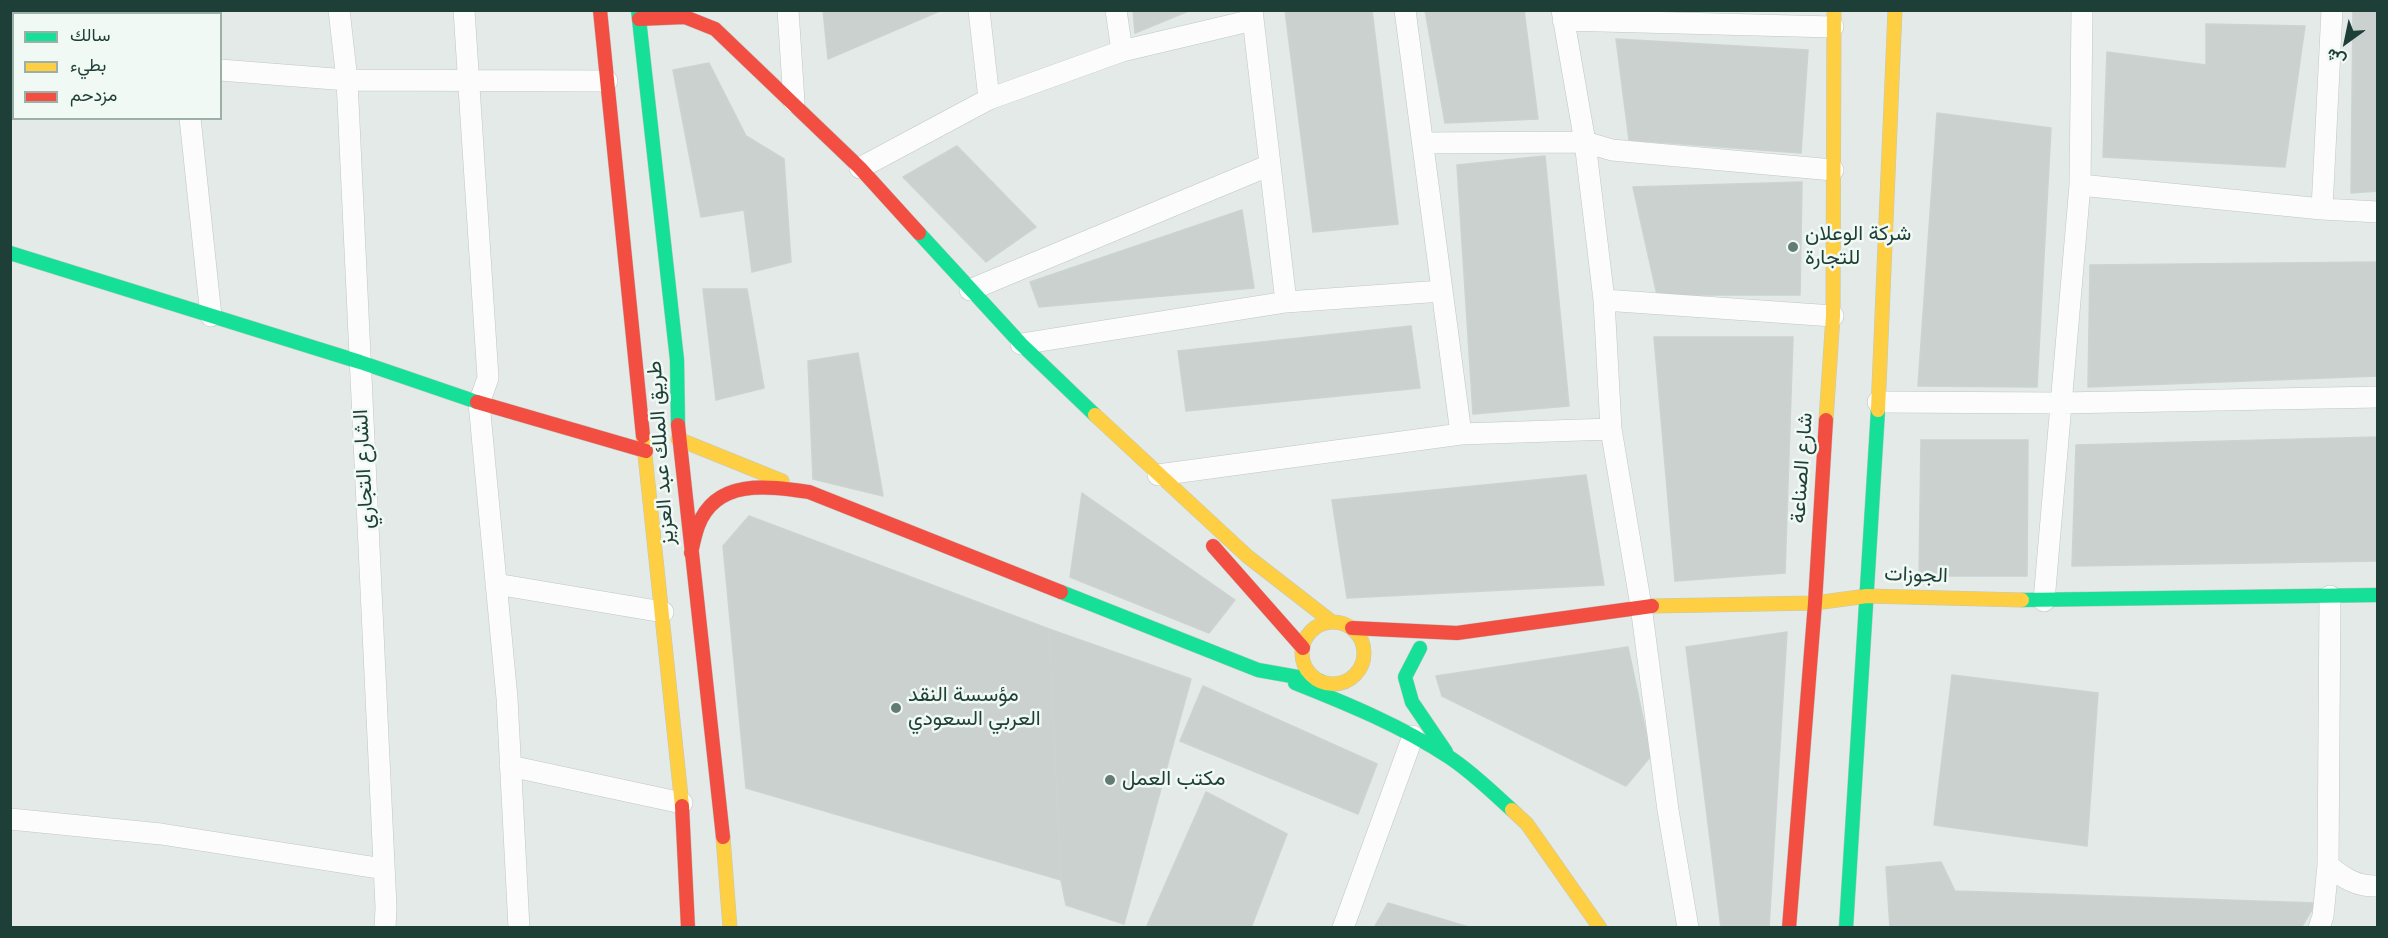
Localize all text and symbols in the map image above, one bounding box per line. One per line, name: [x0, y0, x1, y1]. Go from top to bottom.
legend: [12, 12, 222, 120]
north arrow: [2316, 12, 2376, 72]
text: سالك: [70, 23, 110, 47]
text: ش: [2322, 43, 2350, 72]
text: بطيء: [70, 53, 106, 77]
text: مزدحم: [70, 83, 117, 107]
place label: شركة الوعلان للتجارة: [1805, 222, 1911, 272]
marker: شركة الوعلان للتجارة: [1786, 240, 1800, 254]
street label: طريق الملك عبد العزيز: [643, 360, 681, 546]
street label: الشارع التجاري: [349, 408, 381, 530]
street label: شارع الصناعة: [1787, 412, 1819, 524]
street label: الجوزات: [1884, 562, 1948, 590]
place label: مؤسسة النقد العربي السعودي: [908, 683, 1041, 733]
marker: مؤسسة النقد العربي السعودي: [889, 701, 903, 715]
place label: مكتب العمل: [1122, 767, 1225, 793]
marker: مكتب العمل: [1103, 773, 1117, 787]

